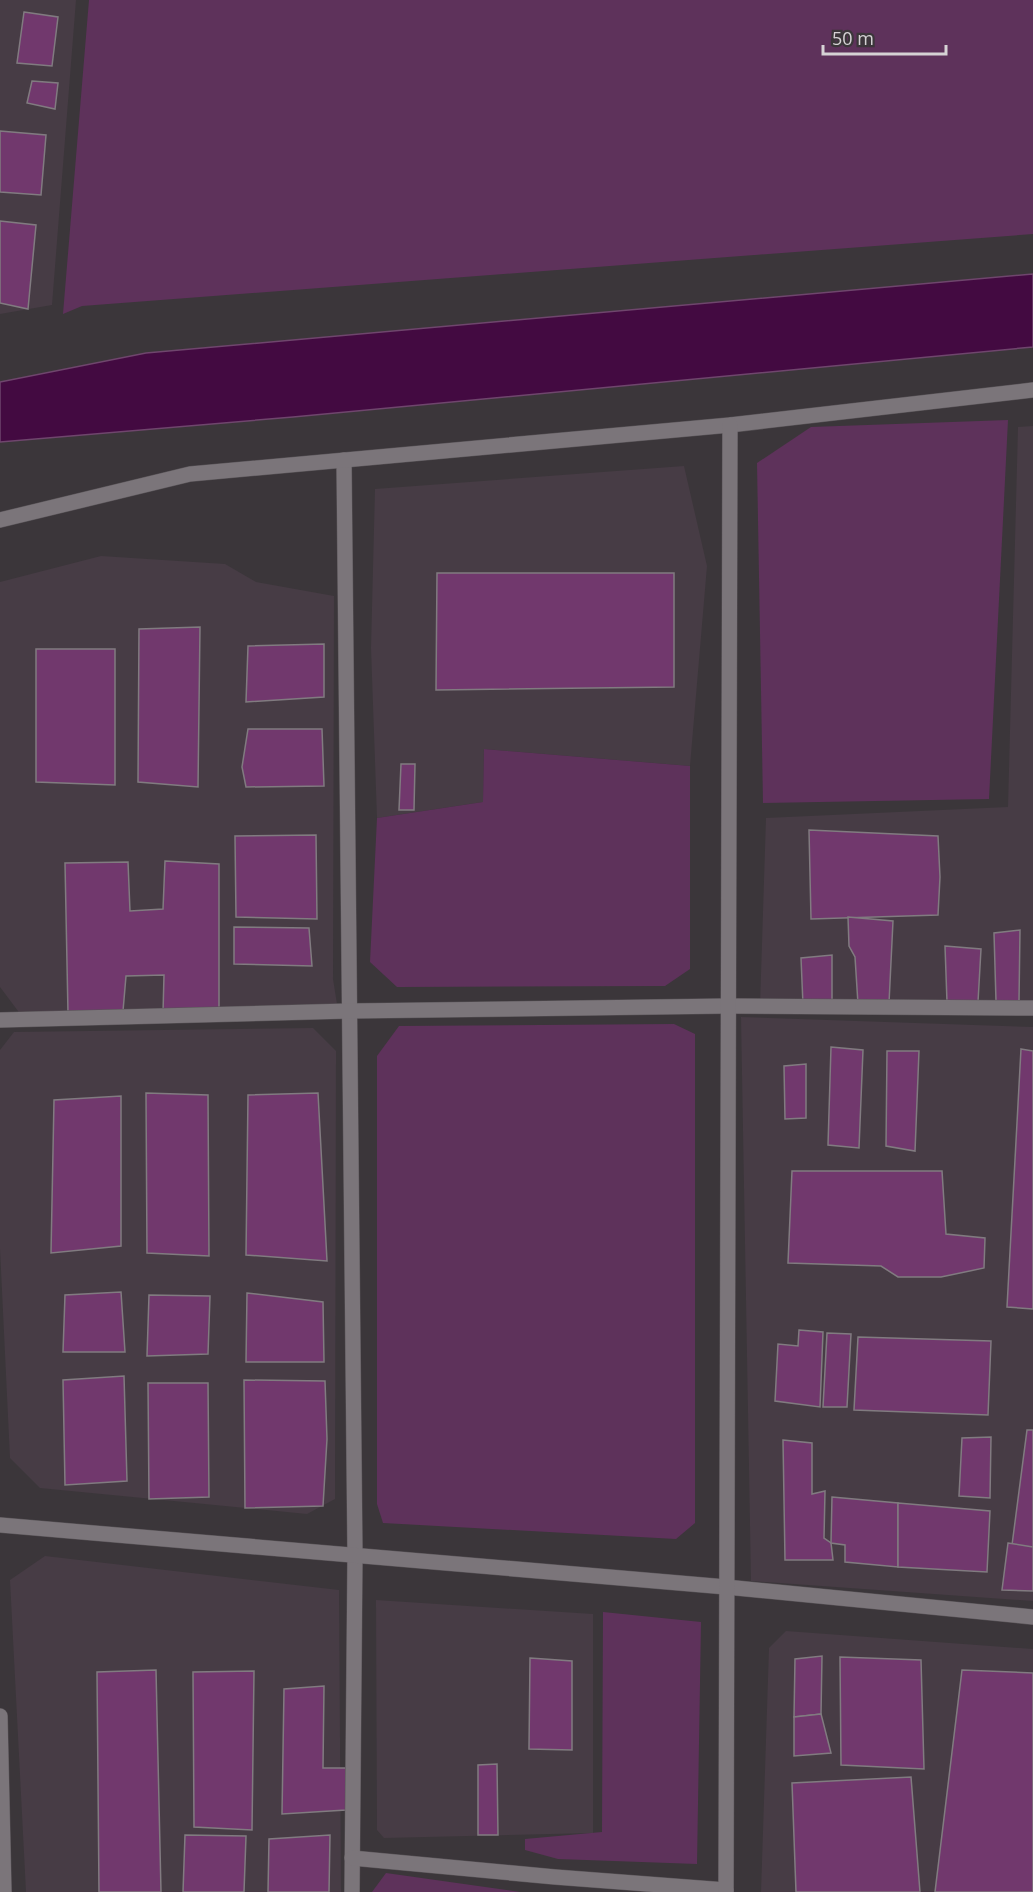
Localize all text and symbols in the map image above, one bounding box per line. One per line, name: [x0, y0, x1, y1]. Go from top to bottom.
scale bar: [823, 18, 946, 56]
text: 50 m: [832, 26, 874, 50]

